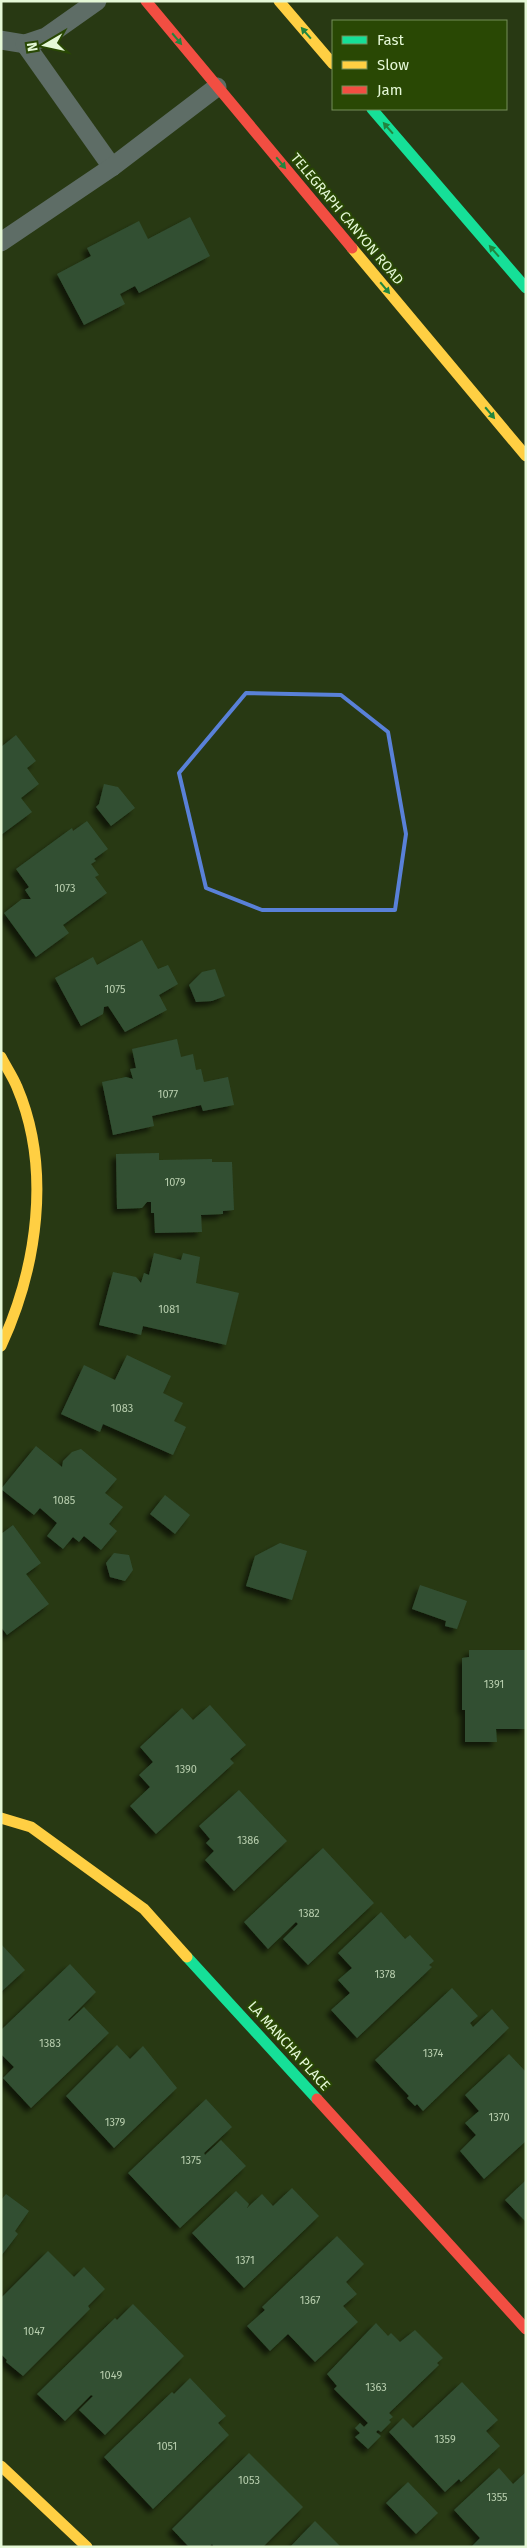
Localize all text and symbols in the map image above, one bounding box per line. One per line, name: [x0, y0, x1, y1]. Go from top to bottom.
north arrow: [20, 20, 70, 70]
legend: [332, 20, 507, 110]
one-way arrow: [301, 26, 312, 39]
text: Fast: [377, 31, 404, 49]
one-way arrow: [171, 32, 183, 44]
text: N: [24, 41, 42, 53]
text: Slow: [377, 56, 409, 74]
text: Jam: [377, 81, 403, 99]
one-way arrow: [382, 122, 394, 134]
street label: TELEGRAPH CANYON ROAD: [287, 150, 407, 288]
one-way arrow: [276, 157, 287, 170]
one-way arrow: [488, 245, 500, 257]
one-way arrow: [380, 281, 391, 294]
one-way arrow: [484, 406, 495, 419]
house number: 1073: [55, 882, 75, 895]
house number: 1075: [105, 983, 126, 996]
house number: 1077: [158, 1088, 178, 1101]
house number: 1079: [164, 1176, 186, 1189]
house number: 1081: [158, 1303, 180, 1316]
house number: 1083: [111, 1402, 133, 1415]
house number: 1085: [53, 1494, 76, 1507]
house number: 1391: [484, 1678, 504, 1691]
house number: 1390: [175, 1763, 197, 1776]
house number: 1386: [237, 1834, 259, 1847]
house number: 1382: [298, 1907, 320, 1920]
house number: 1378: [375, 1968, 395, 1981]
street label: LA MANCHA PLACE: [244, 1998, 334, 2094]
house number: 1383: [39, 2037, 61, 2050]
house number: 1374: [423, 2047, 443, 2060]
house number: 1370: [488, 2111, 510, 2124]
house number: 1379: [105, 2116, 126, 2129]
house number: 1375: [181, 2154, 202, 2167]
house number: 1371: [235, 2254, 255, 2267]
house number: 1367: [300, 2294, 320, 2307]
house number: 1047: [23, 2325, 45, 2338]
house number: 1049: [100, 2369, 122, 2382]
house number: 1363: [365, 2381, 387, 2394]
house number: 1359: [434, 2433, 456, 2446]
house number: 1051: [157, 2440, 177, 2453]
house number: 1053: [238, 2474, 260, 2487]
house number: 1355: [486, 2491, 508, 2504]

